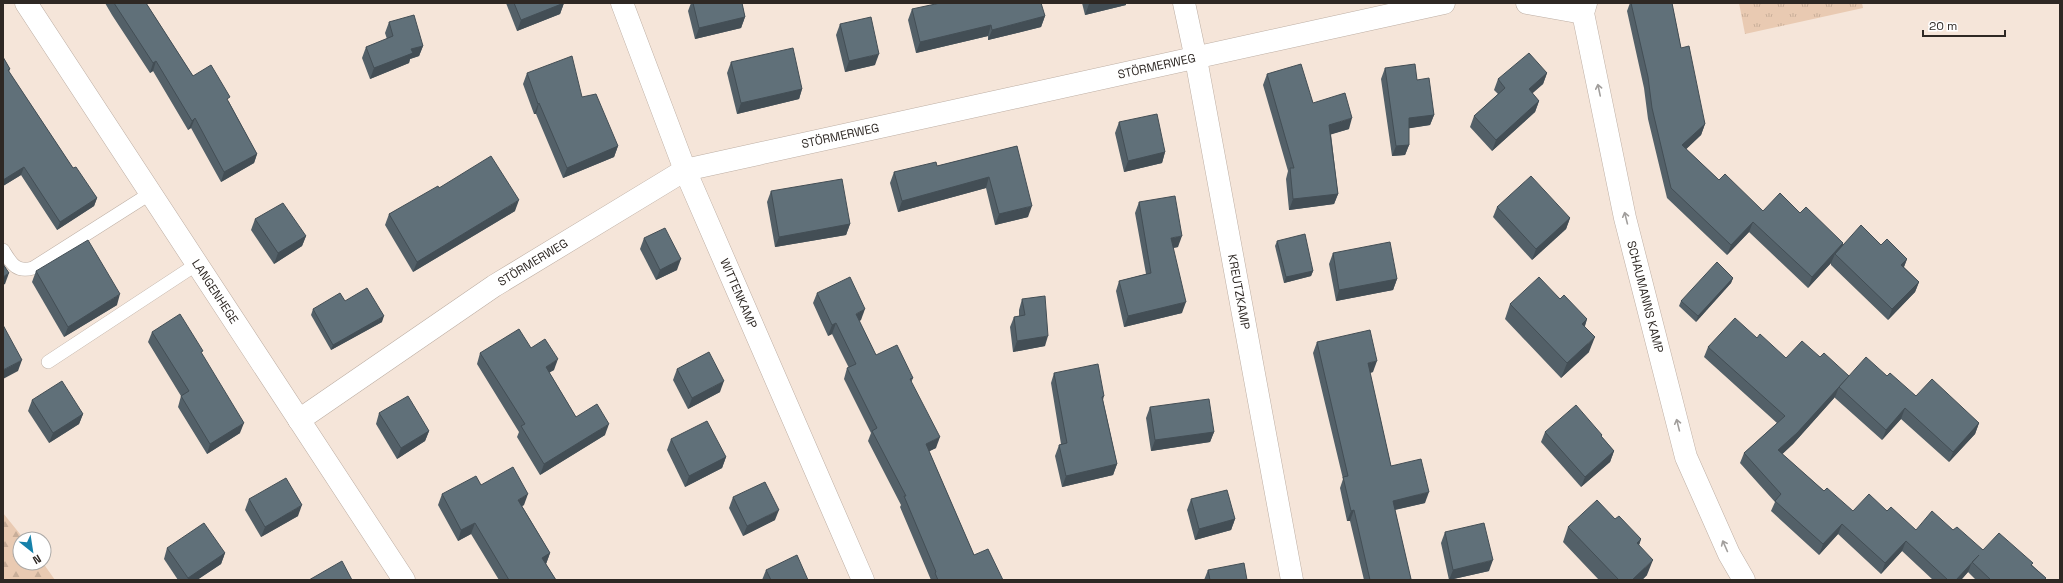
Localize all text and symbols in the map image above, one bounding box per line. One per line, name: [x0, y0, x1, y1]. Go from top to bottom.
scale bar: [1923, 12, 2005, 38]
text: 20 m: [1929, 18, 1957, 34]
street label: STÖRMERWEG: [1116, 50, 1197, 83]
one-way arrow: [1595, 84, 1603, 97]
street label: STÖRMERWEG: [800, 120, 881, 152]
one-way arrow: [1621, 211, 1629, 224]
street label: STÖRMERWEG: [495, 235, 571, 290]
street label: SCHAUMANNS KAMP: [1623, 239, 1667, 355]
street label: KREUTZKAMP: [1224, 253, 1254, 331]
street label: LANGENHEGE: [188, 256, 242, 327]
street label: WITTENKAMP: [716, 256, 761, 331]
one-way arrow: [1673, 419, 1681, 432]
north arrow: [12, 531, 52, 571]
one-way arrow: [1721, 540, 1728, 552]
text: N: [30, 552, 44, 568]

